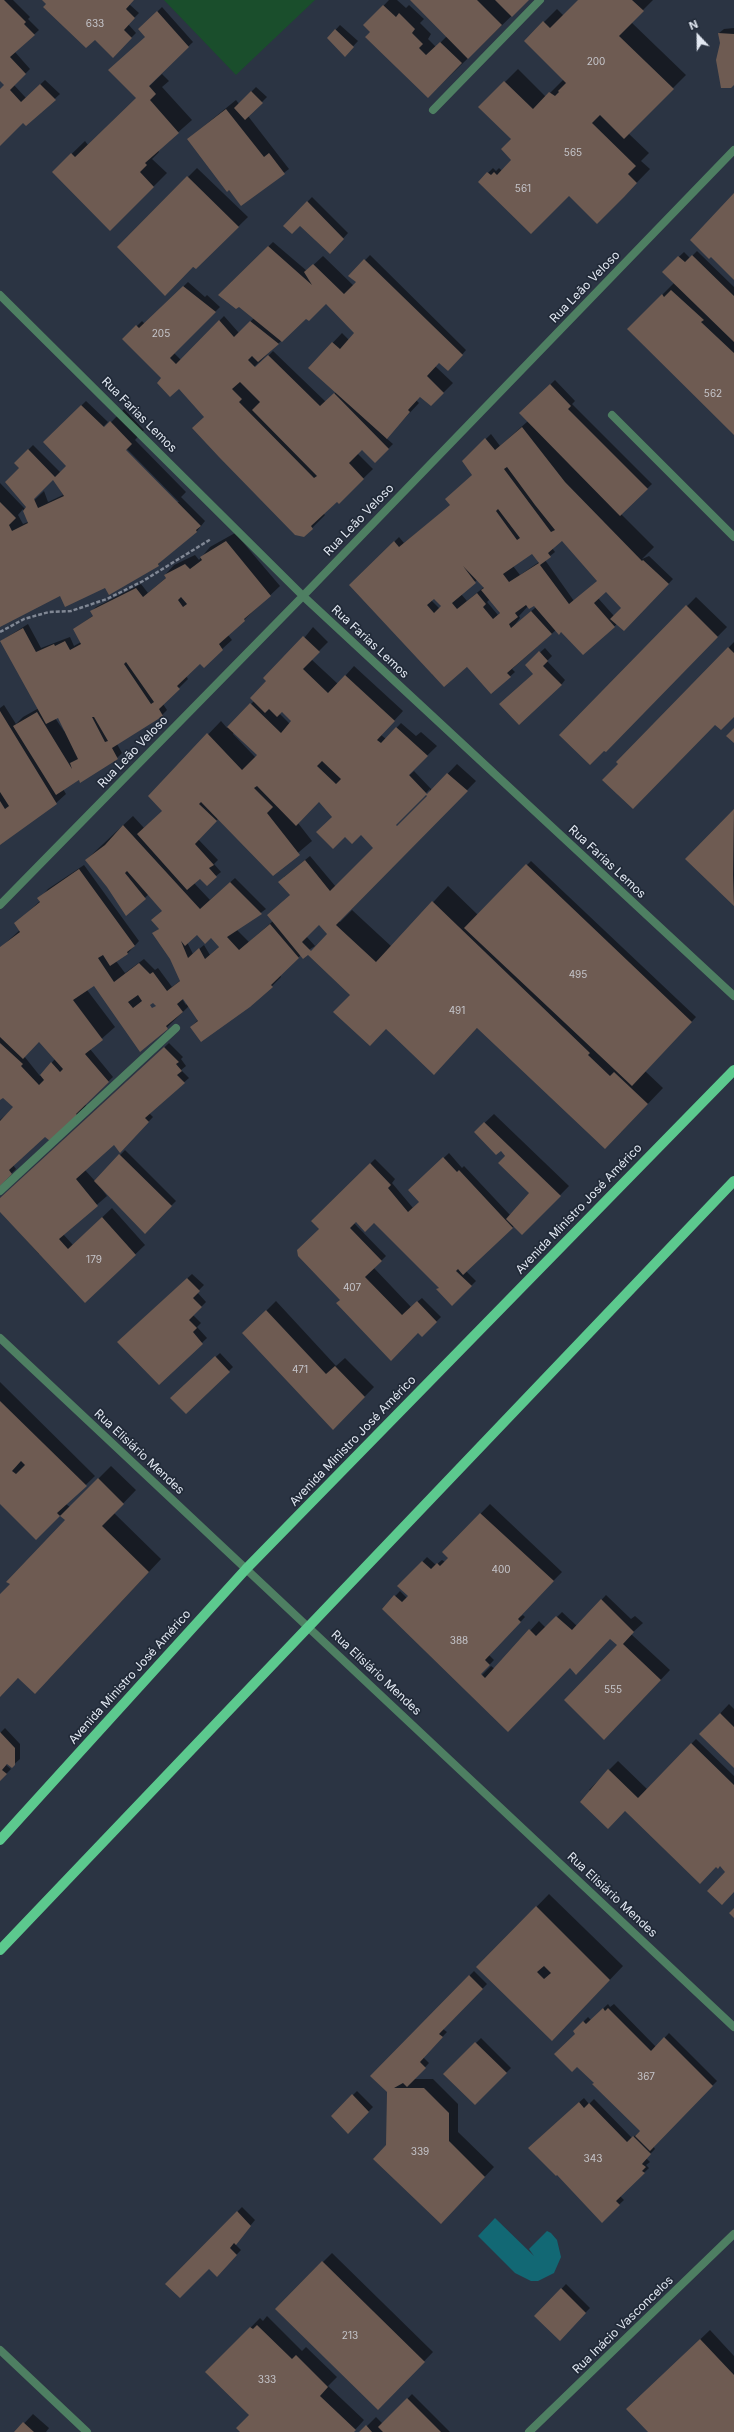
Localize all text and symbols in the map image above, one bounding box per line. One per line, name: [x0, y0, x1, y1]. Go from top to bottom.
north arrow: [678, 16, 718, 56]
text: N: [687, 17, 700, 33]
house number: 633: [86, 18, 104, 30]
house number: 200: [587, 56, 605, 68]
house number: 565: [564, 147, 582, 159]
house number: 561: [515, 183, 531, 195]
street label: Rua Leão Veloso: [547, 248, 623, 326]
house number: 205: [152, 328, 170, 340]
street label: Rua Farias Lemos: [98, 374, 180, 456]
house number: 562: [704, 388, 722, 400]
street label: Rua Leão Veloso: [321, 481, 397, 559]
street label: Rua Farias Lemos: [328, 603, 412, 681]
street label: Rua Leão Veloso: [95, 713, 171, 791]
street label: Rua Farias Lemos: [565, 823, 649, 901]
house number: 495: [569, 969, 587, 981]
house number: 491: [449, 1005, 465, 1017]
street label: Avenida Ministro José Américo: [513, 1141, 645, 1277]
house number: 179: [86, 1254, 102, 1266]
house number: 407: [343, 1282, 361, 1294]
house number: 471: [292, 1364, 308, 1376]
street label: Avenida Ministro José Américo: [287, 1373, 419, 1509]
street label: Rua Elisiário Mendes: [91, 1407, 187, 1497]
house number: 400: [491, 1564, 511, 1576]
street label: Avenida Ministro José Américo: [66, 1607, 194, 1747]
street label: Rua Elisiário Mendes: [328, 1628, 424, 1718]
house number: 388: [450, 1635, 468, 1647]
house number: 555: [604, 1684, 622, 1696]
street label: Rua Elisiário Mendes: [564, 1850, 660, 1940]
house number: 367: [637, 2071, 655, 2083]
house number: 339: [411, 2146, 429, 2158]
house number: 343: [584, 2153, 602, 2165]
street label: Rua Inácio Vasconcelos: [570, 2273, 676, 2377]
house number: 213: [342, 2330, 358, 2342]
house number: 333: [258, 2374, 276, 2386]

